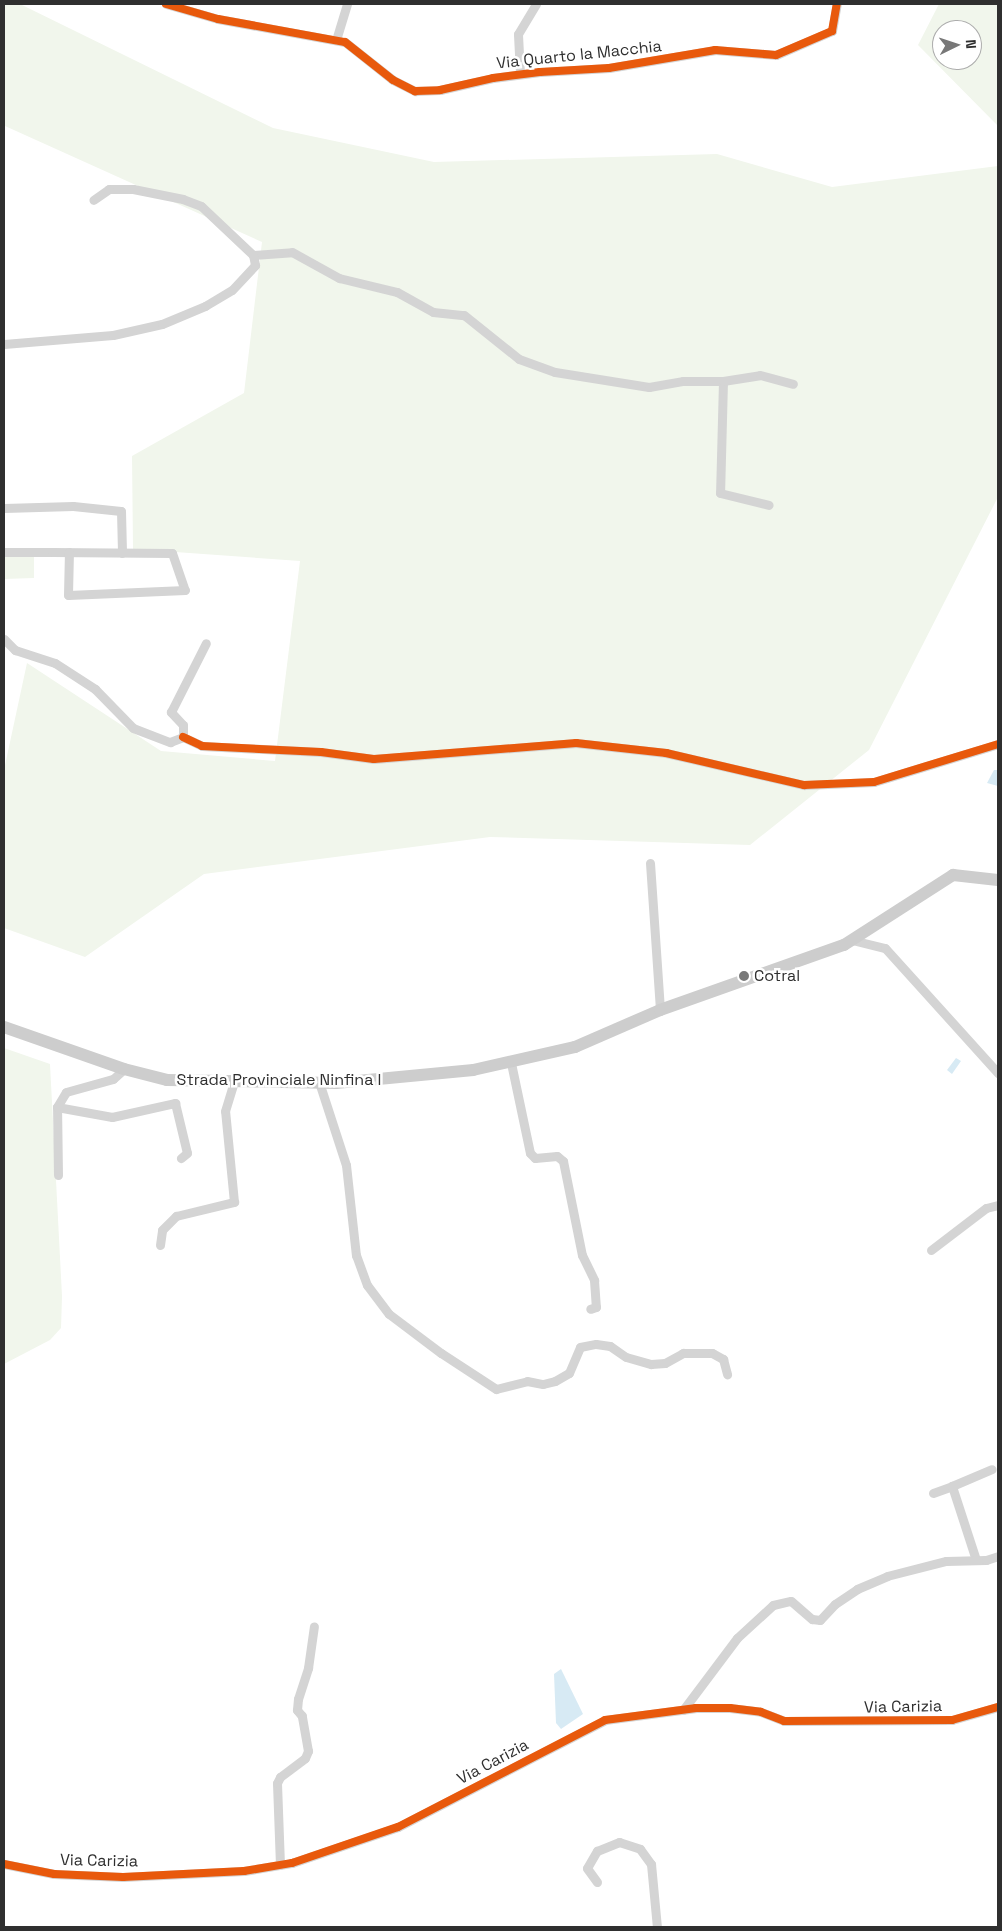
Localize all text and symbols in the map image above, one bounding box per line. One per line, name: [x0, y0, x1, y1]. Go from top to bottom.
north arrow: [932, 20, 982, 70]
street label: Via Quarto la Macchia: [495, 37, 663, 73]
text: N: [962, 39, 980, 49]
place label: Cotral: [754, 966, 800, 986]
marker: Cotral: [738, 970, 750, 982]
street label: Strada Provinciale Ninfina I: [177, 1070, 381, 1090]
street label: Via Carizia: [864, 1697, 942, 1717]
street label: Via Carizia: [454, 1735, 532, 1789]
street label: Via Carizia: [60, 1851, 138, 1871]

